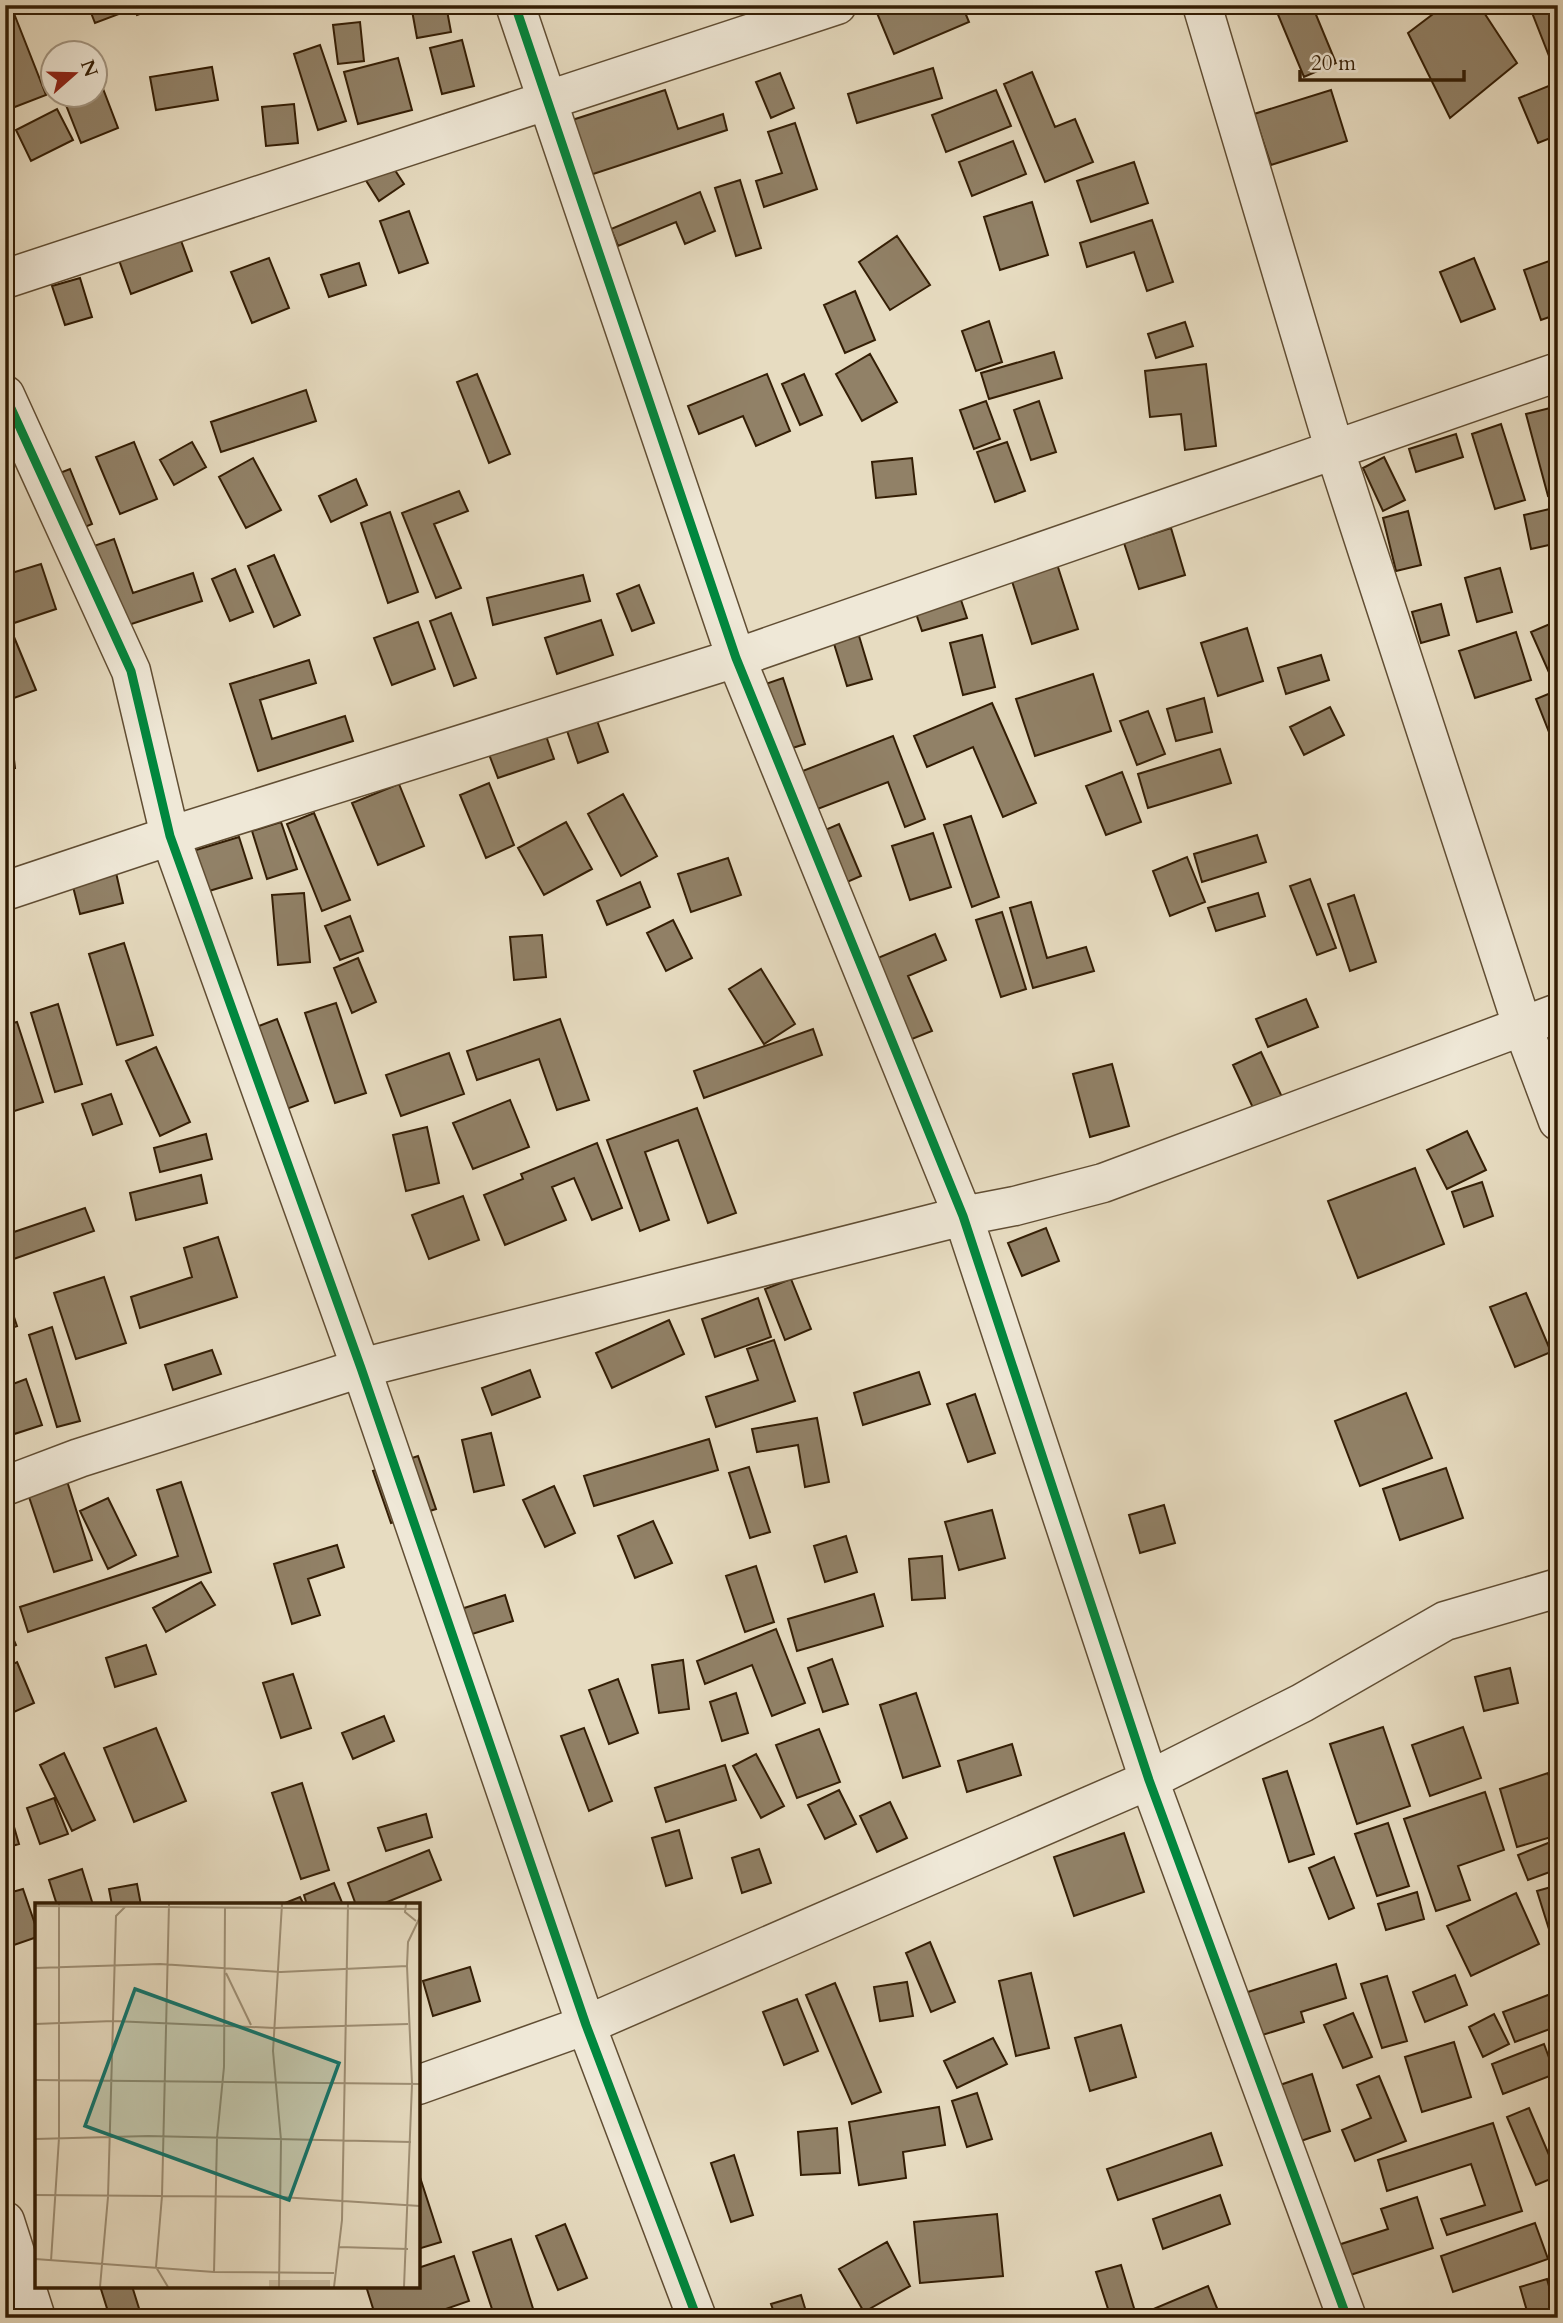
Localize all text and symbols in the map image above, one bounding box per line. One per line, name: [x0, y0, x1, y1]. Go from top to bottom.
north arrow: [38, 38, 108, 108]
scale bar: [1300, 38, 1465, 82]
text: 20 m: [1311, 49, 1356, 78]
text: N: [74, 56, 104, 81]
inset map: [35, 1903, 420, 2288]

